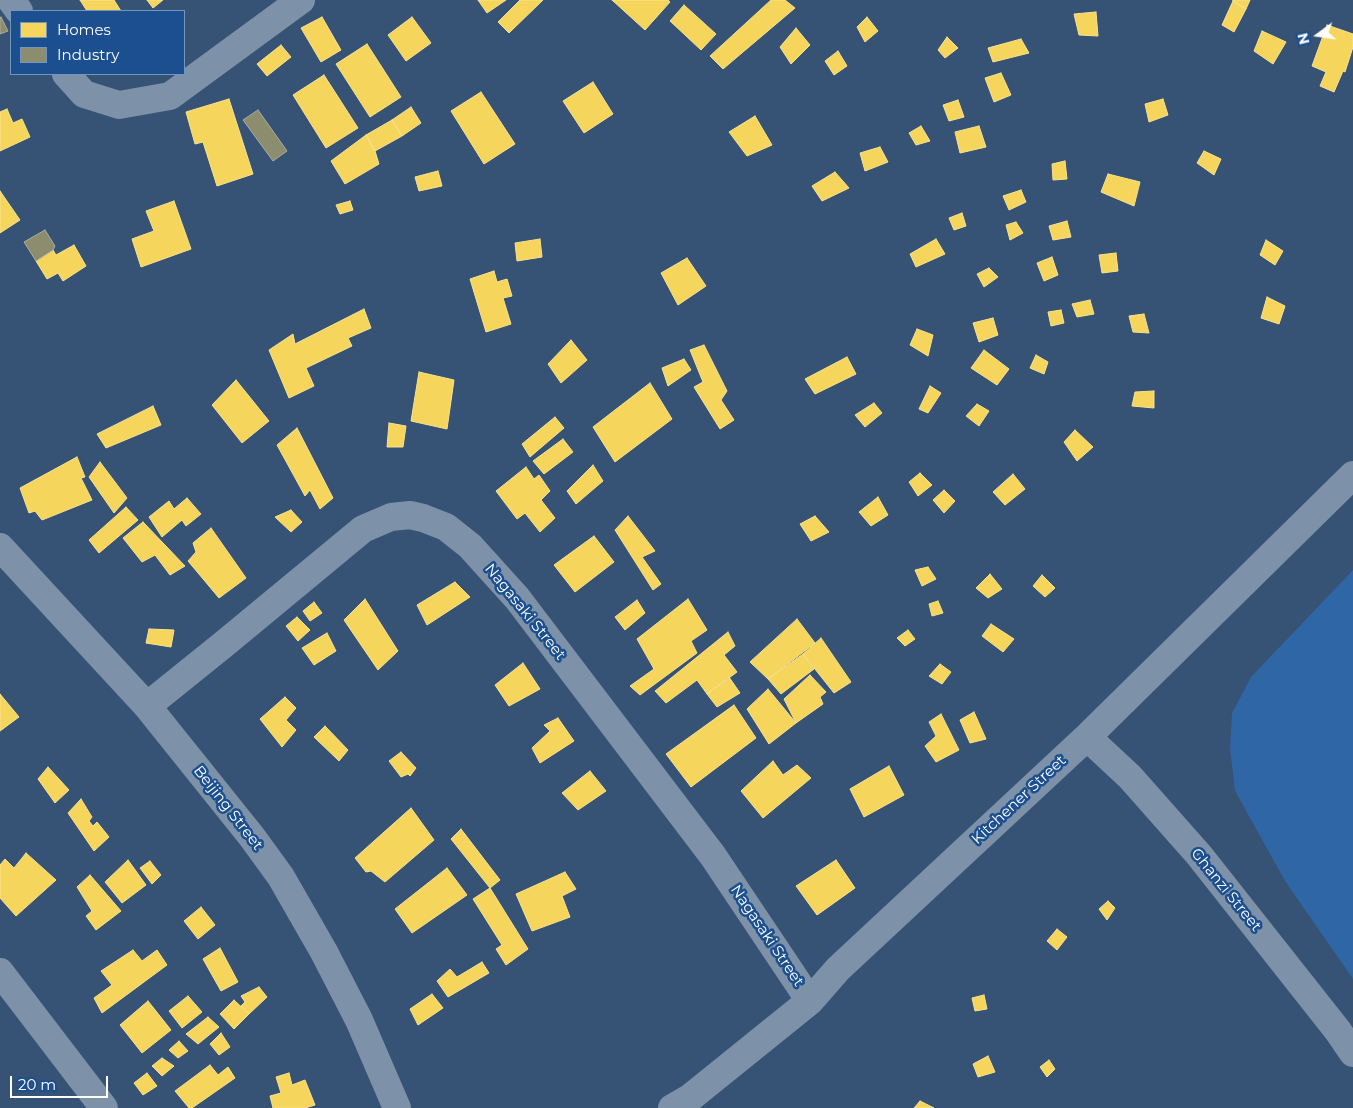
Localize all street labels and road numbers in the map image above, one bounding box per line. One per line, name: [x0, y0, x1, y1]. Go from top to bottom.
street label: Nagasaki Street: [481, 560, 569, 664]
street label: Kitchener Street: [968, 752, 1070, 848]
street label: Beijing Street: [189, 762, 267, 854]
street label: Ghanzi Street: [1187, 845, 1265, 935]
street label: Nagasaki Street: [726, 882, 808, 990]

